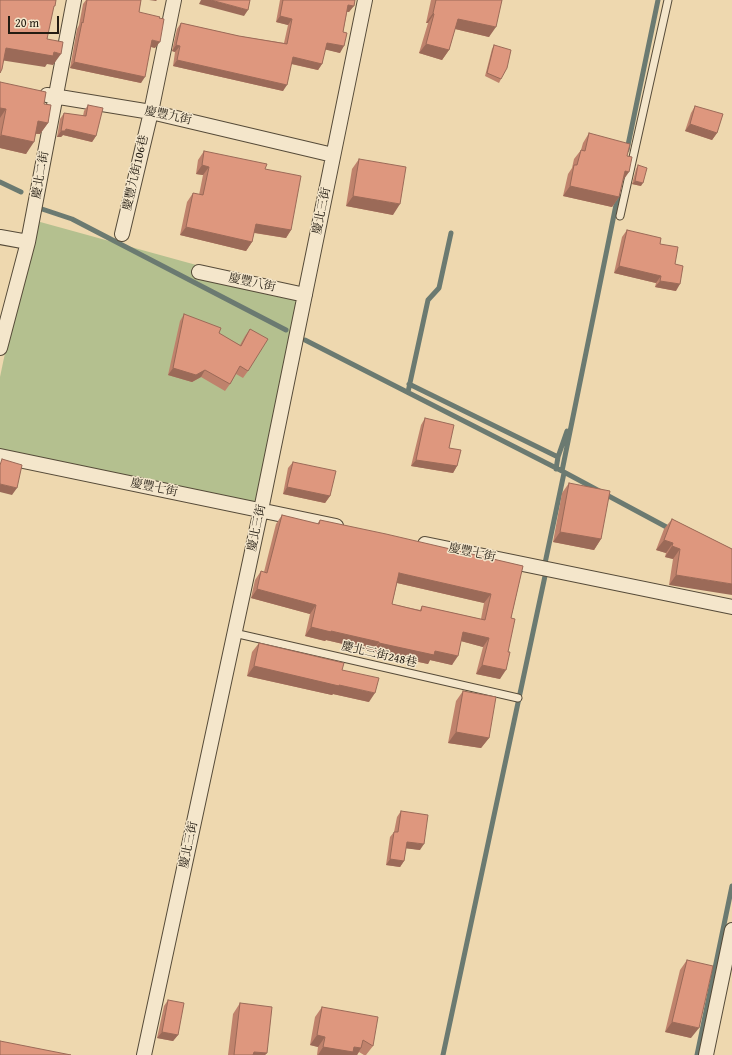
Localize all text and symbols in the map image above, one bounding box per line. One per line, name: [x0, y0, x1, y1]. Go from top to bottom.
scale bar: [10, 8, 61, 34]
text: 20 m: [15, 14, 39, 31]
street label: 慶豐九街: [143, 104, 193, 128]
street label: 慶豐九街106巷: [120, 134, 152, 212]
street label: 慶北二街: [30, 150, 52, 200]
street label: 慶北三街: [310, 186, 334, 236]
street label: 慶豐八街: [227, 271, 277, 295]
street label: 慶豐七街: [129, 476, 179, 500]
street label: 慶北三街: [245, 503, 269, 553]
street label: 慶豐七街: [447, 541, 497, 565]
street label: 慶北三街248巷: [340, 639, 418, 671]
street label: 慶北三街: [177, 820, 201, 870]

